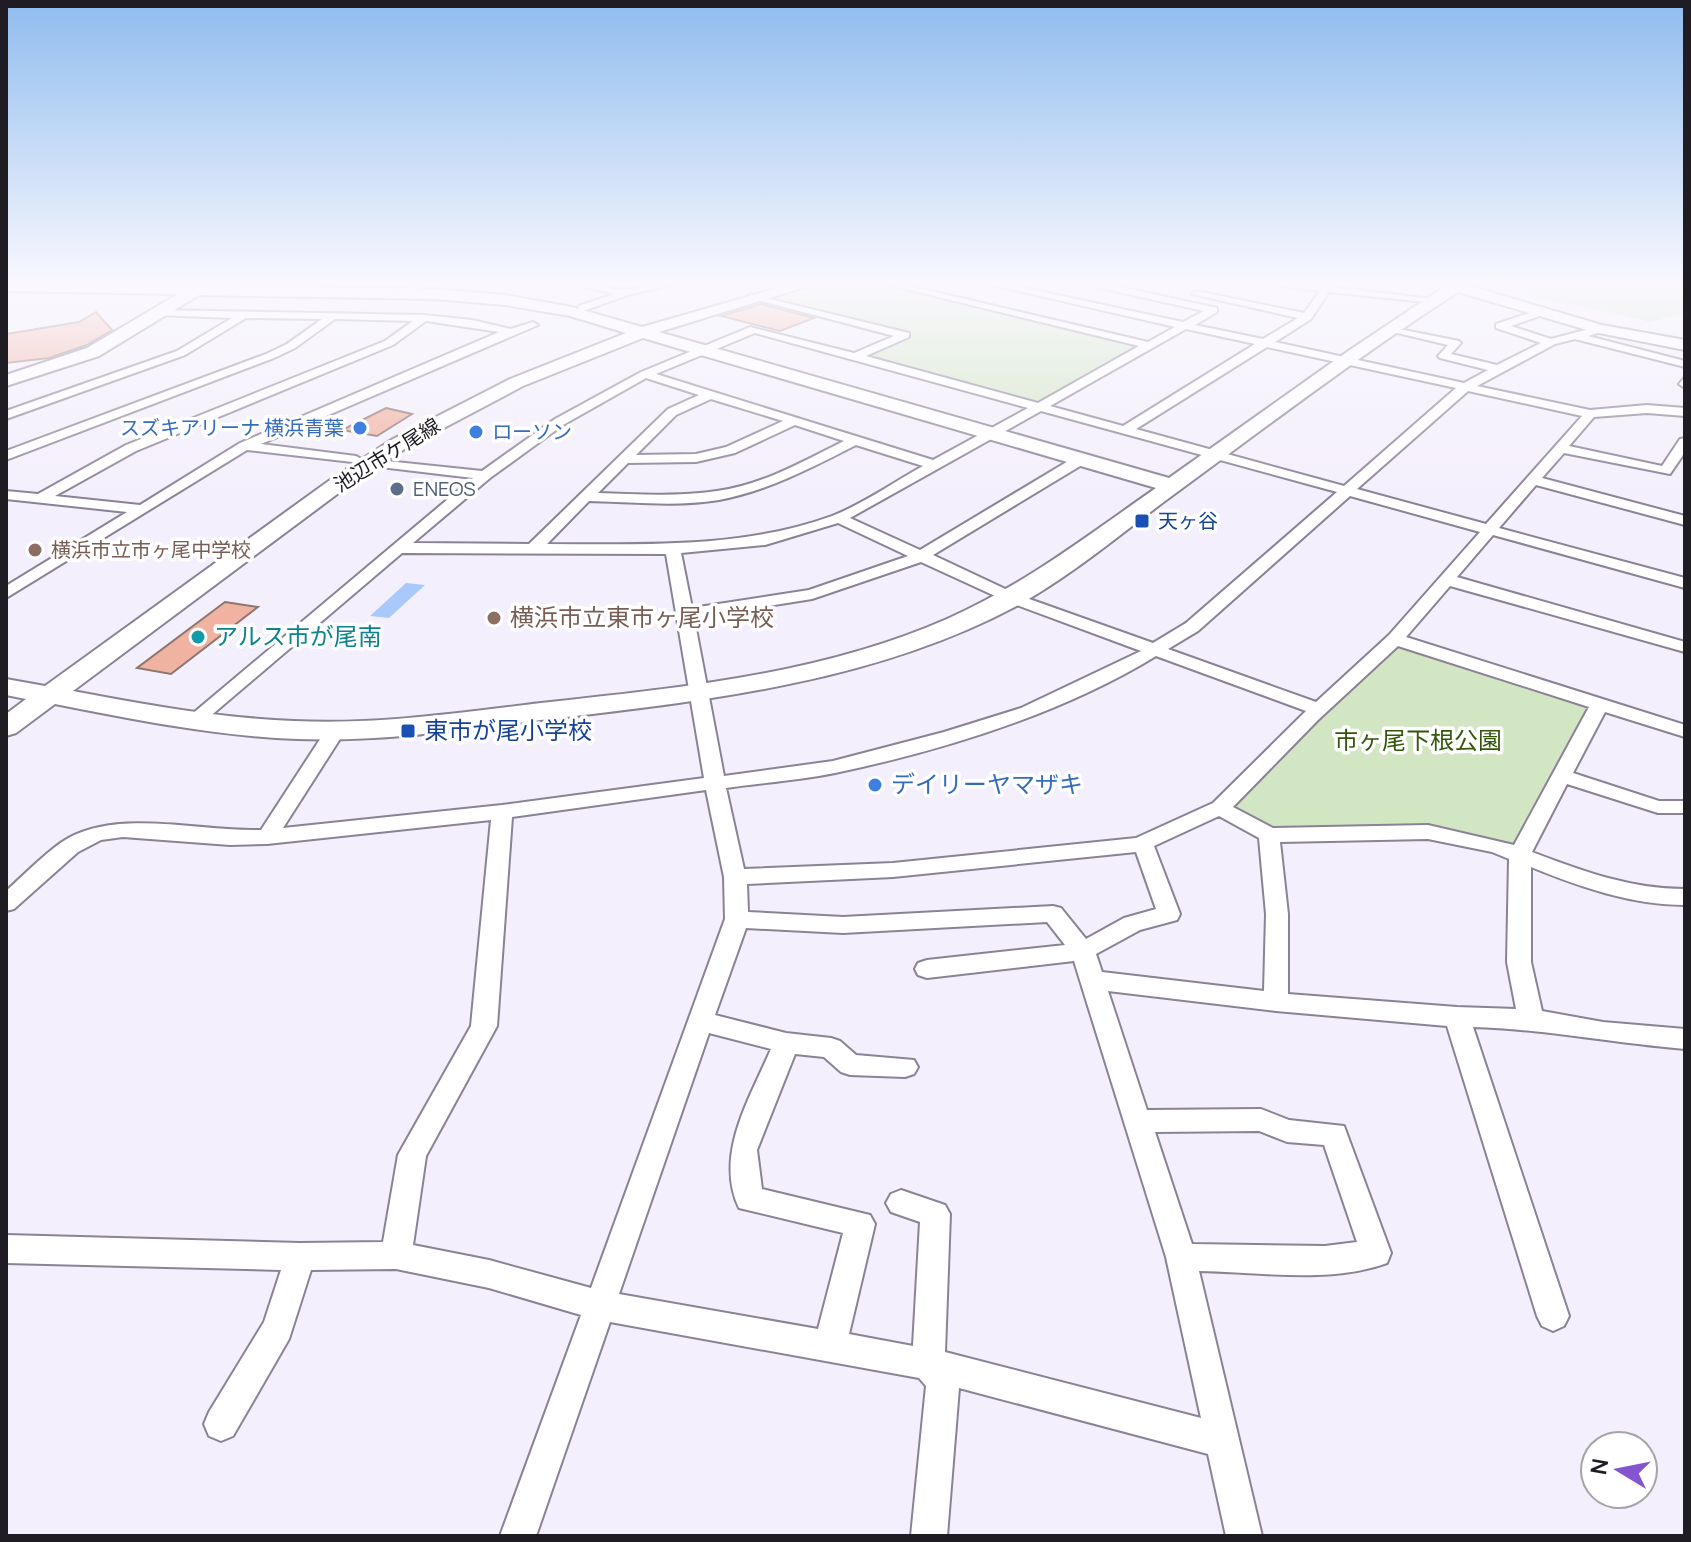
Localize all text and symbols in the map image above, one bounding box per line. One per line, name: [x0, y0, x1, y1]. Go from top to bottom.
street label: 池辺市ケ尾線: [329, 411, 445, 498]
place label: スズキアリーナ 横浜青葉: [120, 414, 344, 441]
place label: ローソン: [492, 418, 572, 445]
marker: スズキアリーナ 横浜青葉: [351, 419, 369, 437]
marker: ローソン: [467, 423, 485, 441]
place label: ENEOS: [413, 475, 476, 502]
marker: ENEOS: [388, 480, 406, 498]
place label: 天ヶ谷: [1158, 507, 1218, 534]
marker: 天ヶ谷: [1133, 512, 1151, 530]
place label: 横浜市立市ヶ尾中学校: [51, 536, 251, 563]
marker: 横浜市立市ヶ尾中学校: [26, 541, 44, 559]
place label: 横浜市立東市ヶ尾小学校: [510, 600, 774, 633]
marker: 横浜市立東市ヶ尾小学校: [485, 609, 503, 627]
place label: アルス市が尾南: [214, 619, 382, 652]
marker: アルス市が尾南: [189, 628, 207, 646]
place label: 東市が尾小学校: [424, 713, 592, 746]
marker: 東市が尾小学校: [399, 722, 417, 740]
park label: 市ヶ尾下根公園: [1334, 723, 1502, 756]
place label: デイリーヤマザキ: [891, 767, 1083, 800]
marker: デイリーヤマザキ: [866, 776, 884, 794]
north arrow: [1579, 1430, 1659, 1510]
text: N: [1583, 1456, 1615, 1477]

